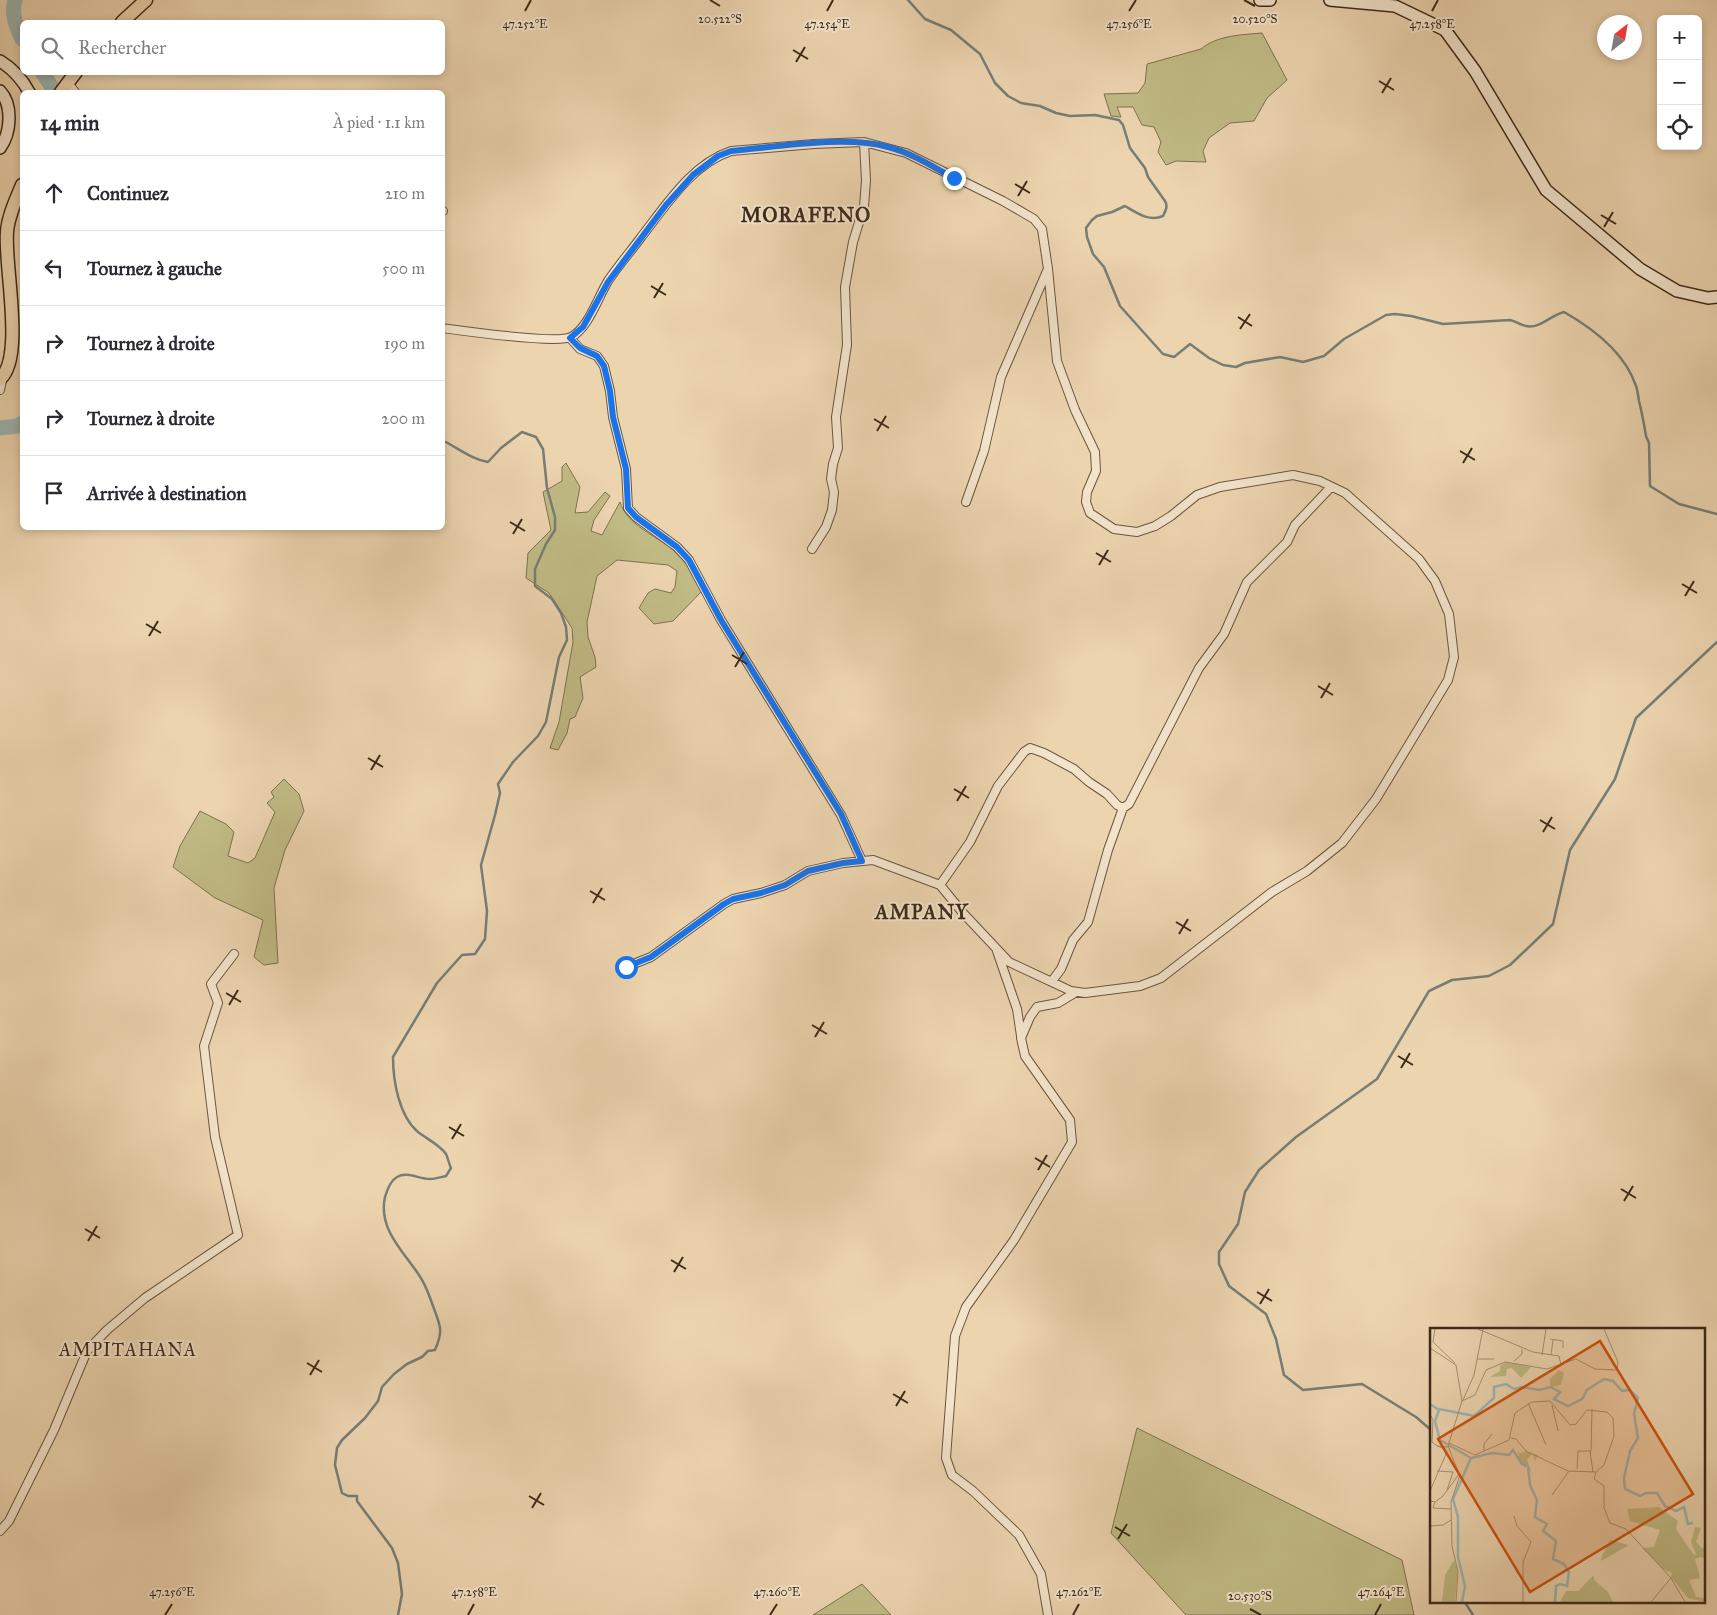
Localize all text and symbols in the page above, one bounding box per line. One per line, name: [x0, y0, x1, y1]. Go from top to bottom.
text: 20.522°S: [698, 12, 742, 26]
text: 20.520°S: [1233, 12, 1278, 26]
north arrow: [1597, 15, 1642, 60]
map controls: [1657, 15, 1702, 150]
button: +: [1657, 15, 1702, 60]
text: 47.252°E: [502, 17, 548, 31]
text: 47.254°E: [804, 17, 850, 31]
text: 47.256°E: [1106, 17, 1152, 31]
text: 47.258°E: [1409, 17, 1455, 31]
search box: [20, 20, 445, 75]
icon: search: [38, 34, 66, 62]
text: Rechercher: [78, 36, 166, 59]
button: −: [1657, 60, 1702, 105]
button: locate: [1657, 105, 1702, 150]
text: 14 min: [40, 110, 99, 136]
text: À pied · 1.1 km: [333, 113, 425, 132]
route end: [943, 167, 966, 190]
icon: ahead: [40, 179, 68, 207]
text: Continuez: [87, 182, 169, 205]
text: 210 m: [385, 184, 425, 203]
district label: MORAFENO: [741, 203, 871, 227]
icon: left: [40, 254, 68, 282]
text: Tournez à gauche: [87, 257, 222, 280]
text: 500 m: [382, 259, 425, 278]
icon: right: [40, 329, 68, 357]
text: Tournez à droite: [87, 332, 215, 355]
text: 190 m: [384, 334, 425, 353]
icon: right: [40, 404, 68, 432]
text: Tournez à droite: [87, 407, 215, 430]
text: 200 m: [382, 409, 425, 428]
icon: arrive: [40, 479, 68, 507]
text: Arrivée à destination: [87, 482, 246, 505]
district label: AMPANY: [873, 900, 969, 924]
route start: [615, 956, 638, 979]
inset map: [1430, 1328, 1704, 1602]
district label: AMPITAHANA: [58, 1339, 197, 1361]
text: 47.256°E: [149, 1585, 195, 1599]
text: 47.258°E: [451, 1585, 497, 1599]
text: 47.260°E: [754, 1585, 801, 1599]
text: 47.262°E: [1056, 1585, 1102, 1599]
text: 47.264°E: [1358, 1585, 1405, 1599]
text: 20.530°S: [1228, 1589, 1272, 1603]

